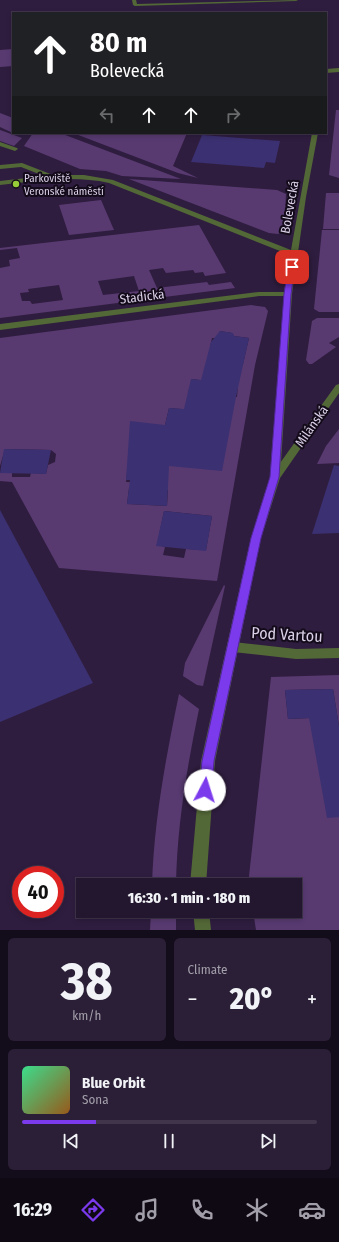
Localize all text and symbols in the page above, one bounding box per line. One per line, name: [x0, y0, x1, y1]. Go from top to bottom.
text: 80 m: [90, 26, 147, 59]
icon: ahead: [24, 28, 76, 80]
text: Bolevecká: [90, 60, 164, 82]
icon: left: [96, 104, 118, 126]
icon: ahead: [138, 104, 160, 126]
icon: ahead: [180, 104, 202, 126]
icon: right: [222, 104, 244, 126]
place label: Parkoviště Veronské náměstí: [24, 172, 104, 198]
marker: Parkoviště Veronské náměstí: [11, 179, 21, 189]
street label: Bolevecká: [277, 179, 302, 235]
pin: [275, 250, 309, 284]
icon: arrive: [281, 256, 303, 278]
street label: Stadická: [119, 286, 165, 307]
street label: Milánská: [292, 403, 331, 450]
street label: Pod Vartou: [251, 623, 323, 646]
position arrow: [184, 769, 226, 811]
speed limit sign: 40: [12, 866, 64, 918]
text: 16:30 · 1 min · 180 m: [128, 889, 250, 907]
text: 38: [61, 950, 113, 1013]
text: Climate: [188, 962, 228, 977]
text: 20°: [230, 981, 275, 1017]
text: −: [188, 986, 197, 1013]
text: +: [307, 986, 317, 1013]
text: km/h: [72, 1008, 101, 1023]
text: Blue Orbit: [82, 1074, 145, 1092]
text: Sona: [82, 1092, 109, 1107]
icon: previous: [60, 1130, 82, 1152]
icon: pause: [158, 1130, 180, 1152]
icon: next: [257, 1130, 279, 1152]
icon: directions: [79, 1196, 107, 1224]
icon: music: [133, 1196, 161, 1224]
icon: phone: [188, 1196, 216, 1224]
icon: climate: [243, 1196, 271, 1224]
icon: car: [298, 1196, 326, 1224]
text: 16:29: [13, 1199, 52, 1221]

